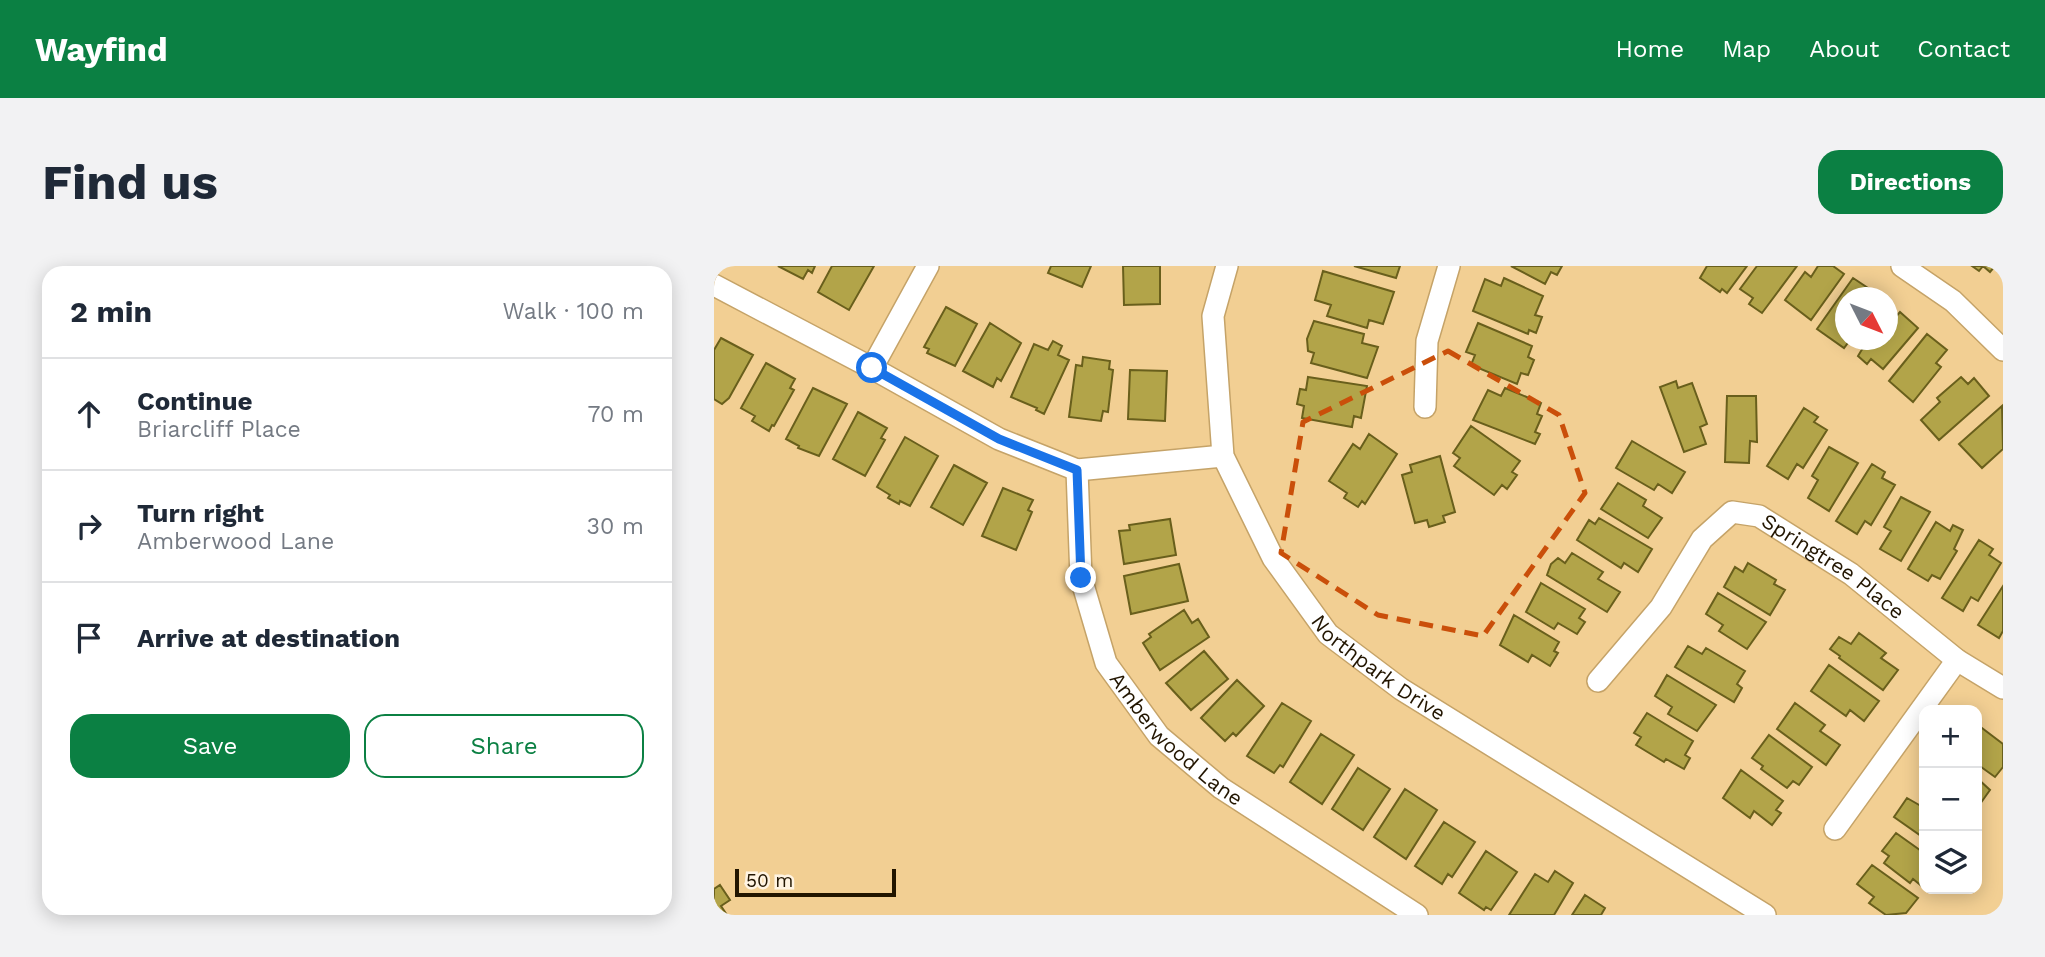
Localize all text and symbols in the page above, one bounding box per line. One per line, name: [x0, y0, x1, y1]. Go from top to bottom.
text: Wayfind: [35, 30, 168, 69]
text: Home: [1616, 35, 1684, 63]
text: Map: [1722, 35, 1771, 63]
text: About: [1809, 35, 1879, 63]
text: Contact: [1917, 35, 2010, 63]
button: Directions: [1818, 150, 2003, 214]
text: Find us: [42, 153, 218, 211]
north arrow: [1835, 287, 1898, 350]
text: 2 min: [70, 294, 152, 329]
text: Walk · 100 m: [502, 298, 644, 325]
route start: [856, 352, 887, 383]
text: Continue: [137, 386, 253, 416]
icon: ahead: [70, 395, 108, 433]
text: 70 m: [587, 401, 644, 428]
text: Briarcliff Place: [137, 416, 301, 443]
text: Turn right: [137, 498, 264, 528]
icon: right: [70, 507, 108, 545]
street label: Springtree Place: [1757, 508, 1910, 624]
text: 30 m: [587, 513, 644, 540]
text: Amberwood Lane: [137, 528, 334, 555]
route end: [1065, 562, 1096, 593]
street label: Northpark Drive: [1306, 610, 1450, 726]
icon: arrive: [70, 619, 108, 657]
text: Arrive at destination: [137, 623, 400, 653]
street label: Amberwood Lane: [1105, 667, 1248, 811]
map controls: [1919, 705, 1982, 894]
button: +: [1919, 705, 1982, 768]
button: Save: [70, 714, 350, 778]
button: Share: [364, 714, 644, 778]
button: −: [1919, 768, 1982, 831]
button: layers: [1919, 831, 1982, 894]
scale bar: [735, 866, 896, 898]
text: 50 m: [746, 869, 793, 892]

